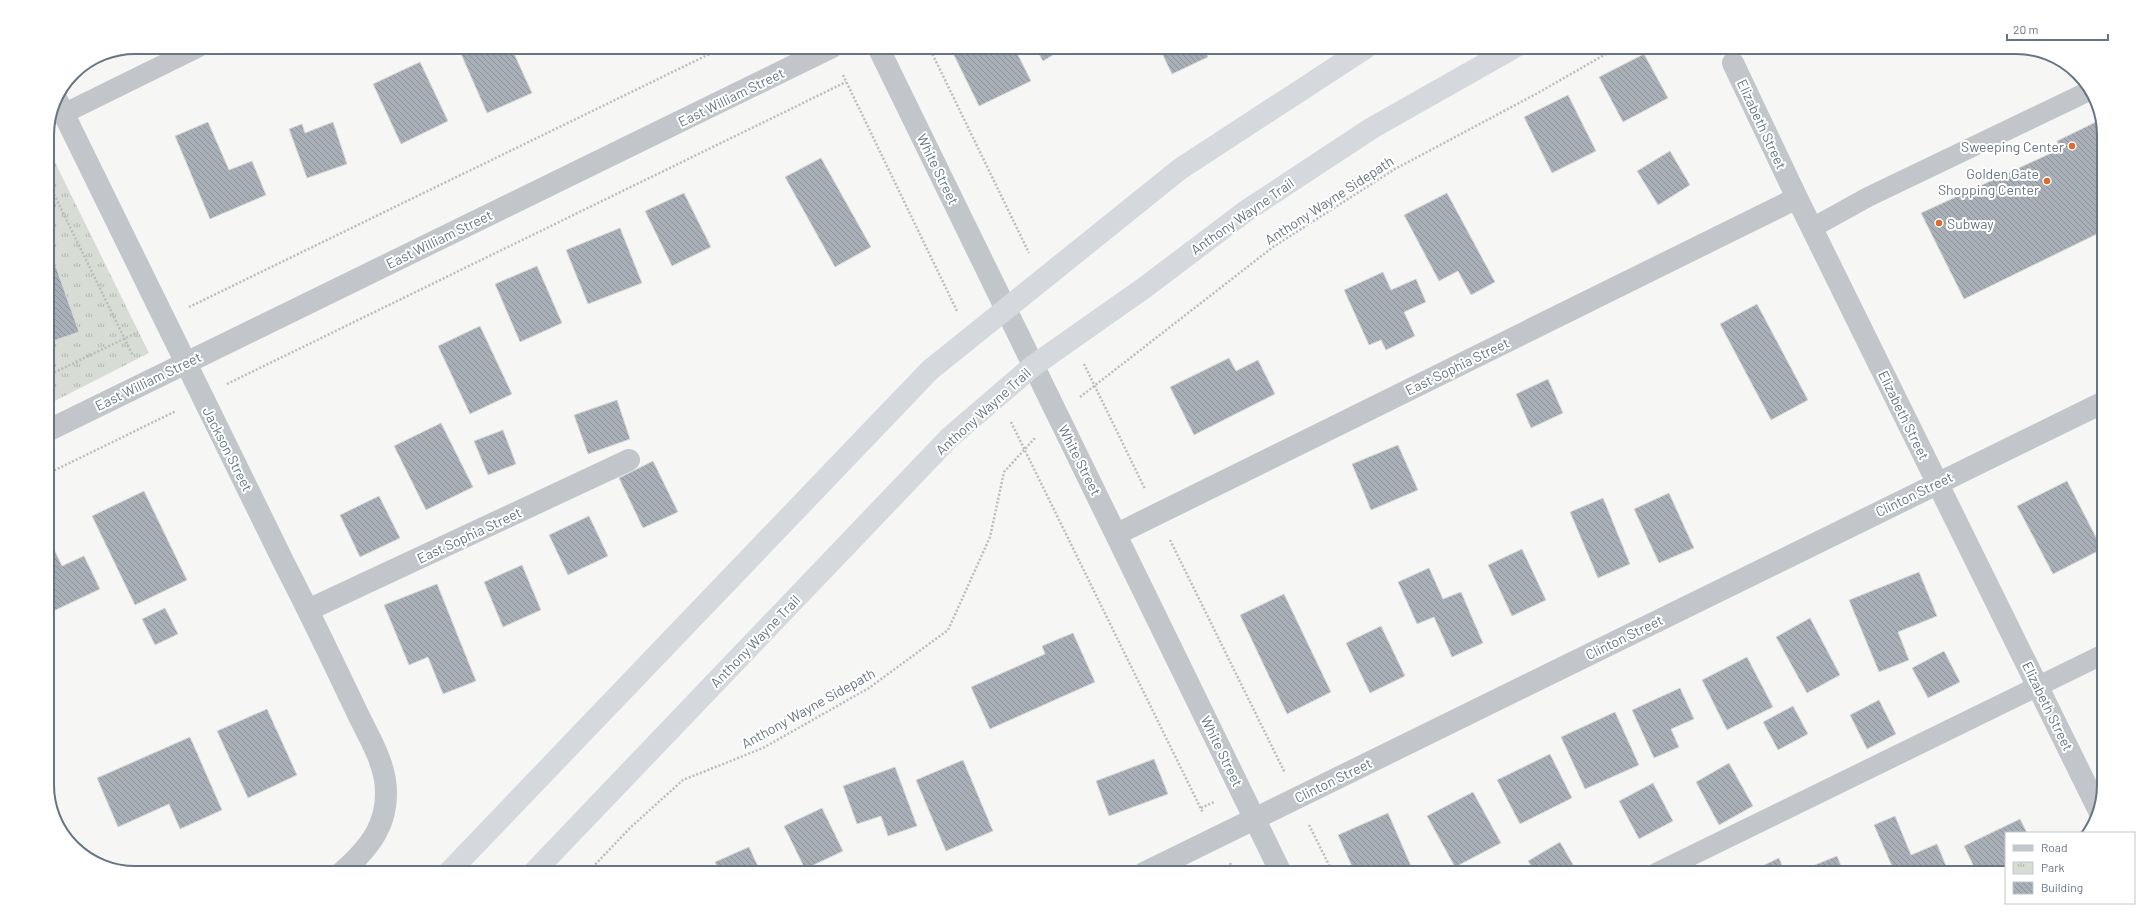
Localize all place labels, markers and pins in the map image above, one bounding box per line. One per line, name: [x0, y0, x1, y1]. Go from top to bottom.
place label: Sweeping Center: [1961, 138, 2064, 155]
marker: Sweeping Center: [2067, 141, 2077, 151]
place label: Golden Gate Shopping Center: [1938, 165, 2039, 198]
marker: Golden Gate Shopping Center: [2042, 176, 2052, 186]
place label: Subway: [1947, 215, 1994, 232]
marker: Subway: [1934, 218, 1944, 228]

